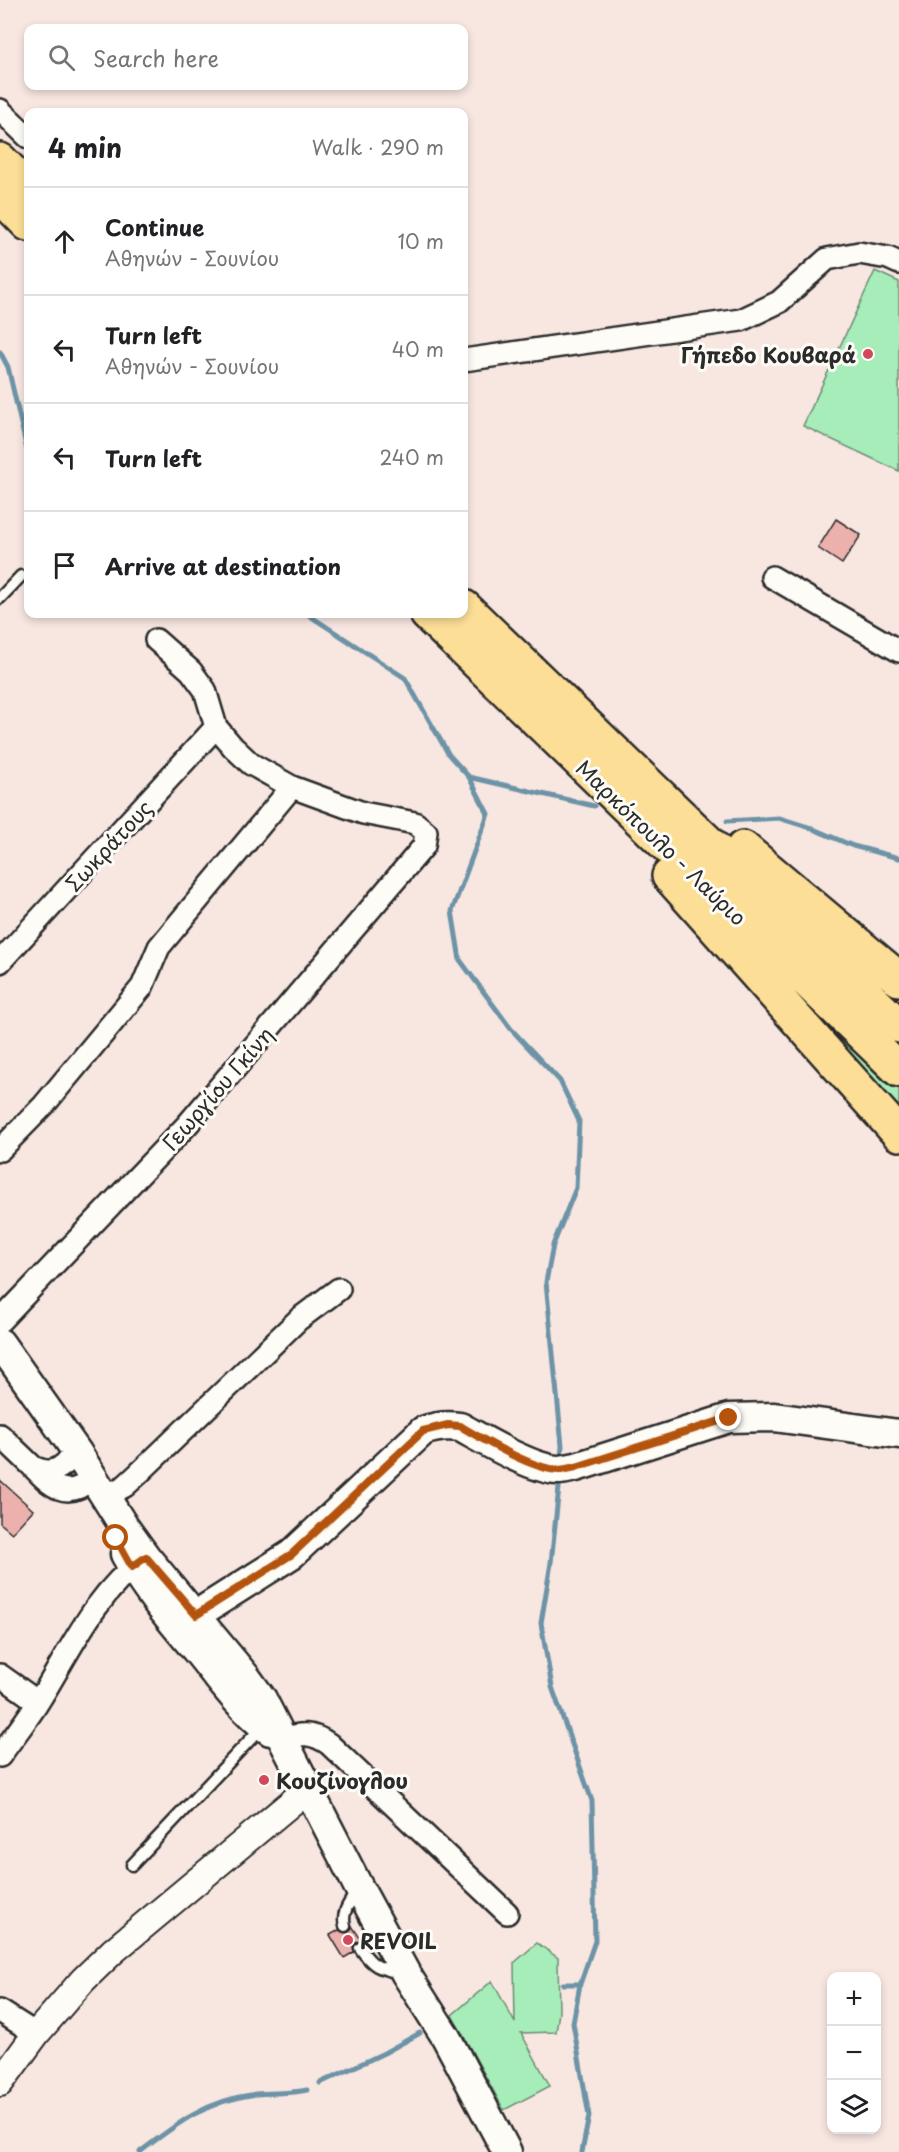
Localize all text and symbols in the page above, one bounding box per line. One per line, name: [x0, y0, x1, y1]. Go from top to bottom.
search box: [24, 24, 468, 90]
icon: search: [45, 41, 78, 74]
text: Search here: [93, 41, 219, 74]
text: 4 min: [48, 128, 122, 167]
text: Walk · 290 m: [312, 132, 444, 162]
text: Continue: [105, 210, 204, 243]
icon: ahead: [48, 225, 81, 258]
text: 10 m: [397, 226, 444, 256]
text: Αθηνών - Σουνίου: [105, 243, 279, 273]
text: Turn left: [105, 318, 202, 351]
icon: left: [48, 333, 81, 366]
text: 40 m: [392, 334, 444, 364]
place label: Γήπεδο Κουβαρά: [681, 338, 856, 370]
marker: Γήπεδο Κουβαρά: [861, 347, 875, 361]
text: Αθηνών - Σουνίου: [105, 351, 279, 381]
icon: left: [48, 441, 81, 474]
text: Turn left: [105, 441, 202, 474]
text: 240 m: [379, 442, 444, 472]
icon: arrive: [48, 549, 81, 582]
text: Arrive at destination: [105, 549, 341, 582]
street label: Μαρκόπουλο - Λαύριο: [569, 752, 755, 932]
street label: Σωκράτους: [57, 792, 159, 898]
street label: Γεωργίου Γκίνη: [154, 1019, 280, 1157]
route end: [715, 1404, 741, 1430]
route start: [102, 1524, 128, 1550]
place label: Κουζίνογλου: [276, 1764, 408, 1796]
marker: Κουζίνογλου: [257, 1773, 271, 1787]
place label: REVOIL: [360, 1924, 437, 1956]
marker: REVOIL: [341, 1933, 355, 1947]
map controls: [827, 1972, 881, 2134]
button: +: [827, 1972, 881, 2026]
button: −: [827, 2026, 881, 2080]
button: layers: [827, 2080, 881, 2134]

